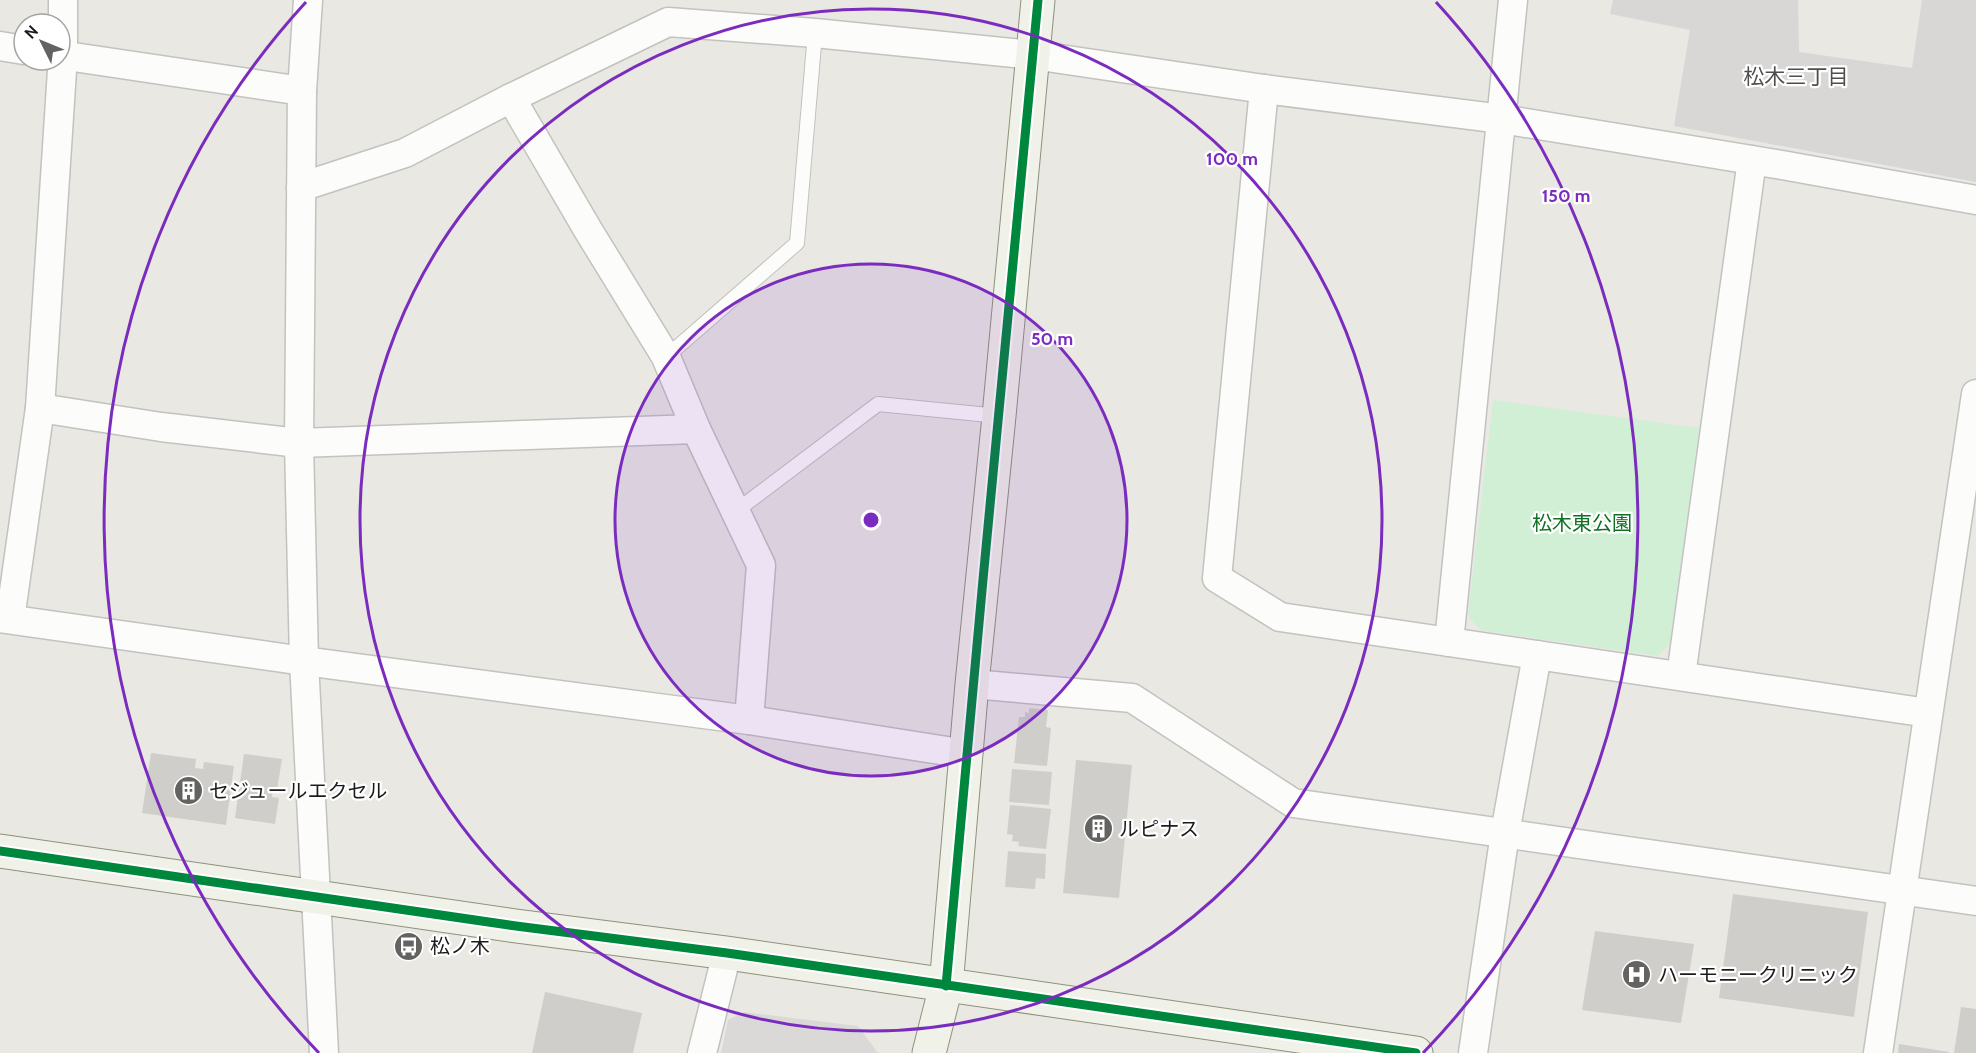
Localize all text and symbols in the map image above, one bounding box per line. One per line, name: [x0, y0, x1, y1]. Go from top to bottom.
north arrow: [12, 12, 72, 72]
text: N: [21, 21, 42, 43]
district label: 松木三丁目: [1744, 64, 1849, 89]
text: 100 m: [1206, 148, 1258, 170]
text: 150 m: [1542, 185, 1590, 207]
text: 50 m: [1031, 328, 1073, 350]
centre of rings: [861, 510, 881, 530]
park label: 松木東公園: [1532, 511, 1632, 535]
building icon: セジュールエクセル: [172, 775, 204, 807]
place label: セジュールエクセル: [209, 779, 388, 803]
building icon: ルピナス: [1082, 813, 1114, 845]
place label: ルピナス: [1119, 817, 1199, 841]
bus stop icon: 松ノ木: [393, 930, 425, 962]
place label: 松ノ木: [430, 934, 490, 958]
hospital icon: ハーモニークリニック: [1621, 959, 1653, 991]
place label: ハーモニークリニック: [1658, 963, 1858, 987]

